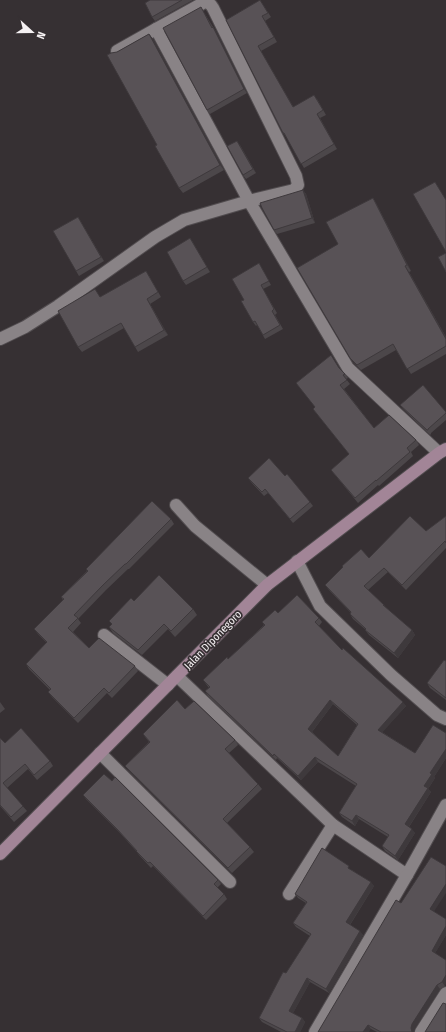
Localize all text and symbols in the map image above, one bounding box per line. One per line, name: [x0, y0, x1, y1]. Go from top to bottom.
north arrow: [12, 12, 52, 52]
text: N: [34, 30, 48, 41]
street label: Jalan Diponegoro: [182, 608, 245, 672]

